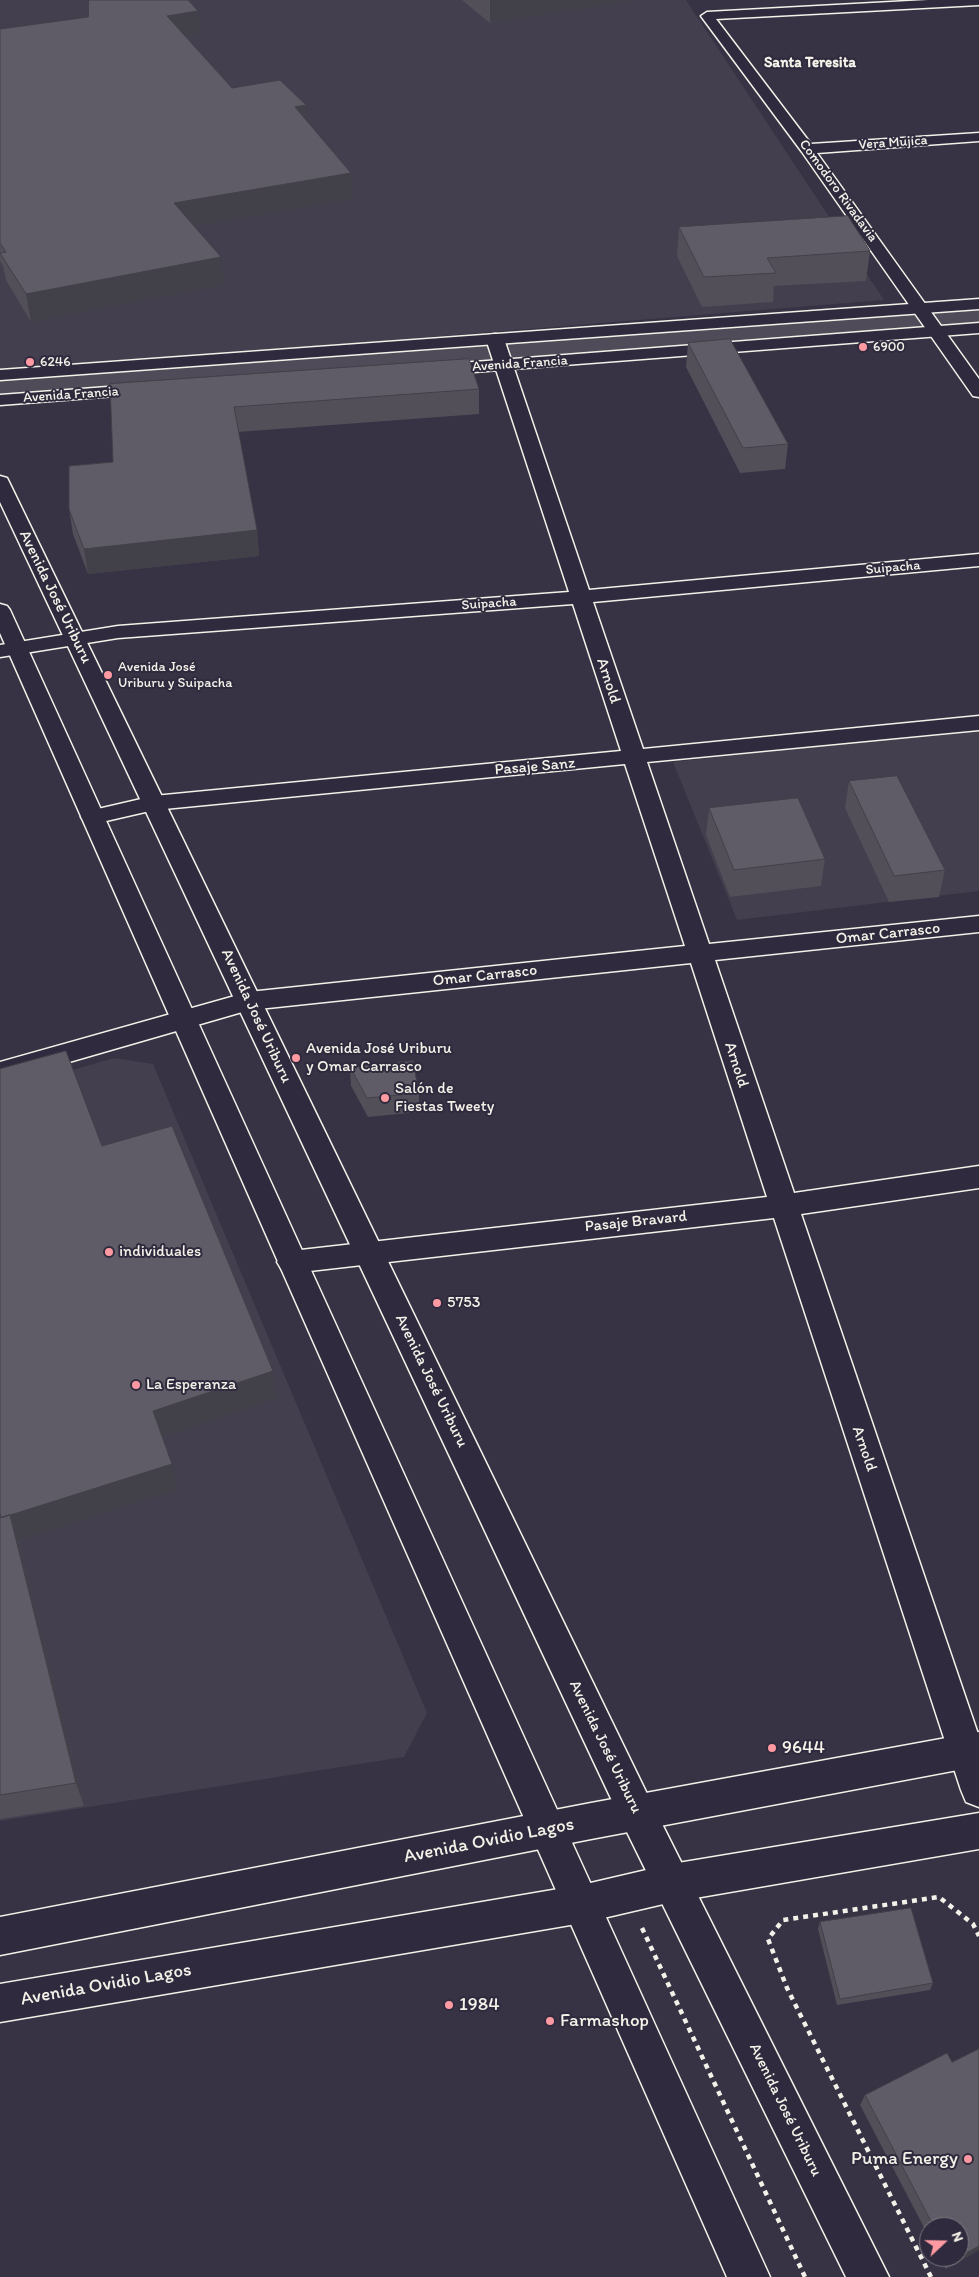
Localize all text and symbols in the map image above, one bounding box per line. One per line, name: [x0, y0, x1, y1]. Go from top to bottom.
district label: Santa Teresita: [764, 54, 856, 72]
street label: Vera Mujíca: [858, 132, 928, 154]
street label: Comodoro Rivadavia: [795, 136, 881, 246]
place label: 6900: [873, 339, 905, 355]
marker: 6900: [857, 341, 869, 353]
street label: Avenida Francia: [472, 352, 568, 376]
place label: 6246: [40, 354, 71, 370]
marker: 6246: [24, 356, 36, 368]
street label: Avenida Francia: [23, 383, 119, 407]
street label: Avenida José Uriburu: [14, 527, 96, 667]
street label: Suipacha: [865, 557, 921, 579]
street label: Suipacha: [461, 594, 517, 614]
street label: Arnold: [592, 656, 624, 706]
place label: Avenida José Uriburu y Suipacha: [118, 659, 233, 692]
marker: Avenida José Uriburu y Suipacha: [102, 669, 114, 681]
street label: Pasaje Sanz: [494, 754, 576, 780]
street label: Omar Carrasco: [835, 919, 941, 949]
street label: Avenida José Uriburu: [217, 946, 295, 1086]
street label: Omar Carrasco: [432, 961, 538, 991]
place label: Avenida José Uriburu y Omar Carrasco: [306, 1039, 452, 1077]
street label: Arnold: [720, 1040, 752, 1090]
marker: Avenida José Uriburu y Omar Carrasco: [290, 1052, 302, 1064]
place label: Salón de Fiestas Tweety: [395, 1079, 494, 1117]
marker: Salón de Fiestas Tweety: [379, 1092, 391, 1104]
street label: Pasaje Bravard: [584, 1207, 688, 1237]
place label: individuales: [119, 1242, 201, 1262]
marker: individuales: [103, 1246, 115, 1258]
place label: 5753: [447, 1293, 480, 1313]
marker: 5753: [431, 1297, 443, 1309]
street label: Avenida José Uriburu: [390, 1311, 472, 1451]
place label: La Esperanza: [146, 1375, 236, 1395]
marker: La Esperanza: [130, 1379, 142, 1391]
street label: Arnold: [847, 1424, 881, 1474]
street label: Avenida José Uriburu: [564, 1677, 646, 1817]
place label: 9644: [782, 1737, 825, 1759]
marker: 9644: [766, 1742, 778, 1754]
street label: Avenida Ovidio Lagos: [402, 1813, 576, 1869]
street label: Avenida Ovidio Lagos: [19, 1959, 193, 2011]
place label: 1984: [459, 1994, 500, 2016]
marker: 1984: [443, 1999, 455, 2011]
place label: Farmashop: [560, 2010, 649, 2032]
marker: Farmashop: [544, 2015, 556, 2027]
street label: Avenida José Uriburu: [744, 2040, 826, 2180]
place label: Puma Energy: [851, 2148, 958, 2170]
marker: Puma Energy: [962, 2153, 974, 2165]
north arrow: [919, 2217, 969, 2267]
text: N: [948, 2229, 967, 2244]

